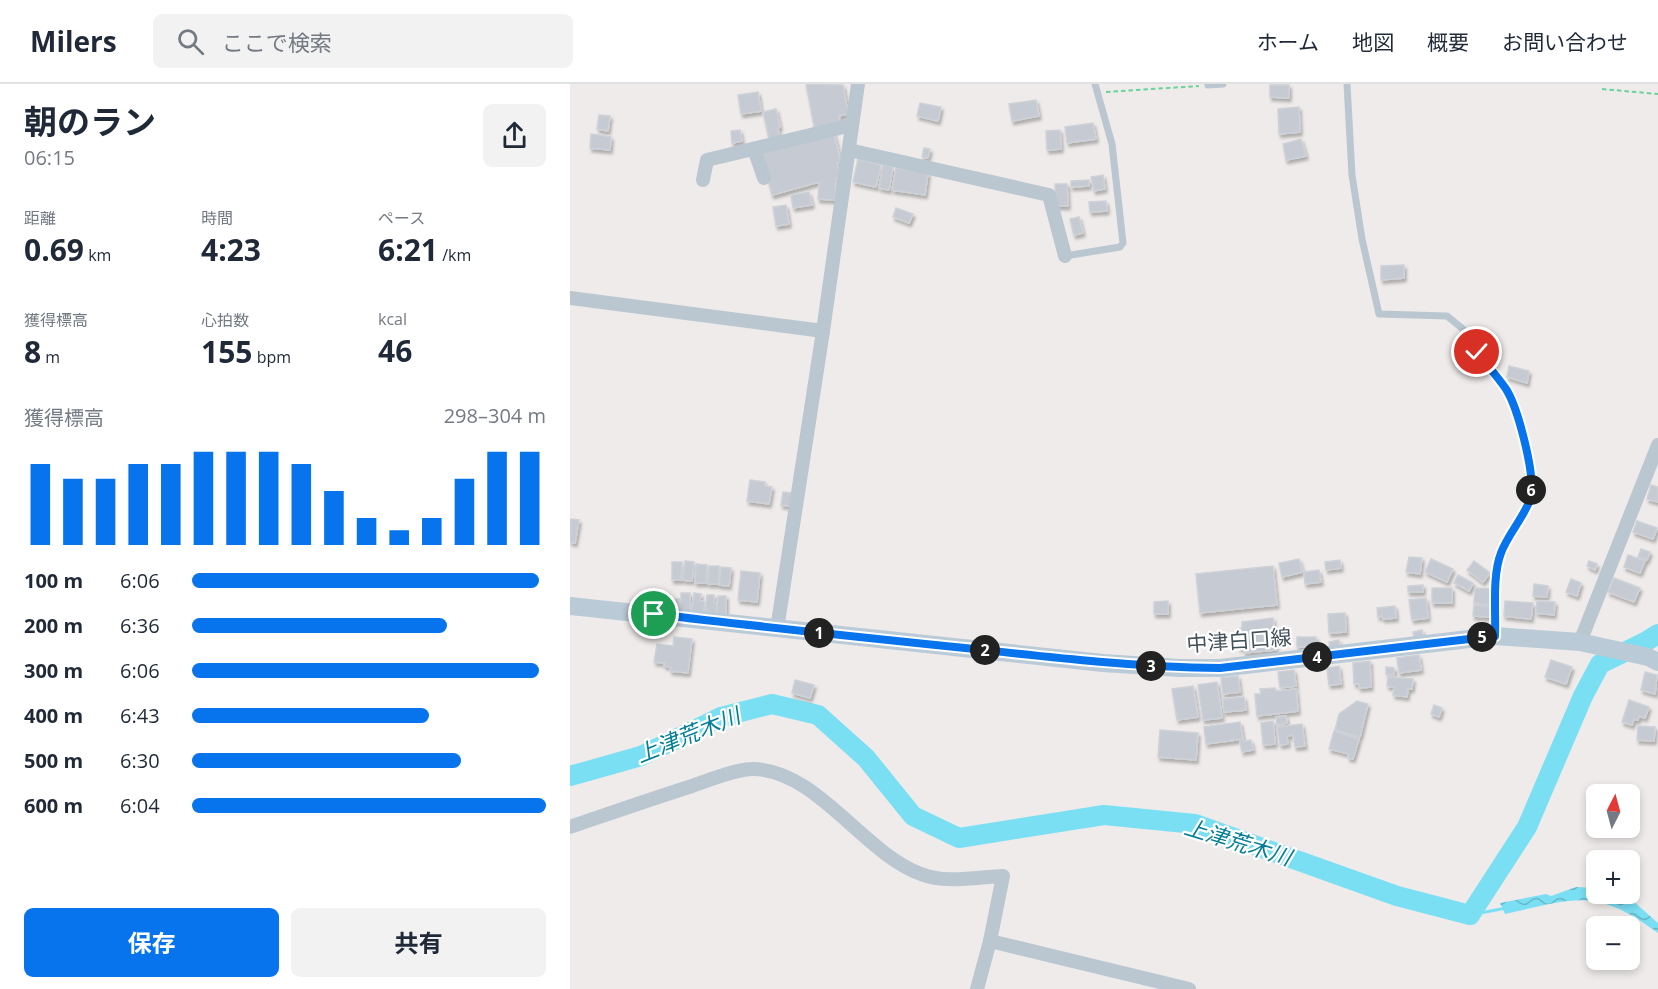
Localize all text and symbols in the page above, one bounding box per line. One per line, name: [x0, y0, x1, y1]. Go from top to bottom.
search box: [153, 14, 573, 68]
text: Milers: [30, 22, 117, 60]
icon: search: [174, 25, 207, 58]
text: ここで検索: [222, 27, 332, 57]
text: ホーム: [1257, 28, 1319, 56]
text: 地図: [1352, 28, 1394, 56]
text: 概要: [1427, 28, 1469, 56]
text: お問い合わせ: [1502, 28, 1628, 56]
text: 朝のラン: [24, 99, 156, 144]
button: share: [483, 104, 546, 167]
text: 06:15: [24, 144, 75, 171]
text: 距離: [24, 207, 56, 229]
text: 時間: [201, 207, 233, 229]
text: ペース: [378, 207, 425, 229]
text: 0.69: [24, 229, 84, 270]
text: 4:23: [201, 229, 261, 270]
text: 6:21: [378, 229, 438, 270]
text: km: [84, 244, 111, 266]
text: /km: [438, 244, 471, 266]
text: kcal: [378, 308, 407, 330]
text: 獲得標高: [24, 309, 88, 331]
text: 心拍数: [201, 309, 249, 331]
pin: [1451, 326, 1502, 377]
text: 46: [378, 330, 412, 371]
text: 8: [24, 331, 41, 372]
text: 155: [201, 331, 252, 372]
icon: check: [1460, 335, 1493, 368]
text: m: [41, 346, 60, 368]
text: bpm: [252, 346, 291, 368]
text: 298–304 m: [444, 402, 546, 429]
text: 獲得標高: [24, 404, 104, 431]
pin: 6: [1516, 475, 1546, 505]
text: 6: [1526, 479, 1536, 501]
text: 100 m: [24, 567, 83, 594]
text: 6:06: [120, 567, 160, 594]
pin: [628, 588, 679, 639]
icon: arrive: [637, 597, 670, 630]
text: 200 m: [24, 612, 83, 639]
text: 6:36: [120, 612, 160, 639]
pin: 1: [804, 618, 834, 648]
text: 1: [814, 622, 824, 644]
street label: 中津白口線: [1186, 622, 1292, 658]
pin: 5: [1467, 622, 1497, 652]
text: 5: [1477, 626, 1487, 648]
pin: 2: [970, 635, 1000, 665]
text: 2: [980, 639, 990, 661]
pin: 4: [1302, 642, 1332, 672]
text: 4: [1312, 646, 1322, 668]
pin: 3: [1136, 651, 1166, 681]
text: 3: [1146, 655, 1156, 677]
text: 300 m: [24, 657, 83, 684]
text: 6:06: [120, 657, 160, 684]
water label: 上津荒木川: [631, 699, 746, 769]
text: 400 m: [24, 702, 83, 729]
text: 6:43: [120, 702, 160, 729]
text: 500 m: [24, 747, 83, 774]
text: 6:30: [120, 747, 160, 774]
north arrow: [1586, 784, 1640, 838]
map controls: [1586, 784, 1640, 970]
text: 600 m: [24, 792, 83, 819]
text: 6:04: [120, 792, 160, 819]
water label: 上津荒木川: [1181, 811, 1297, 872]
button: +: [1586, 850, 1640, 904]
button: 保存: [24, 908, 279, 977]
button: 共有: [291, 908, 546, 977]
button: −: [1586, 916, 1640, 970]

